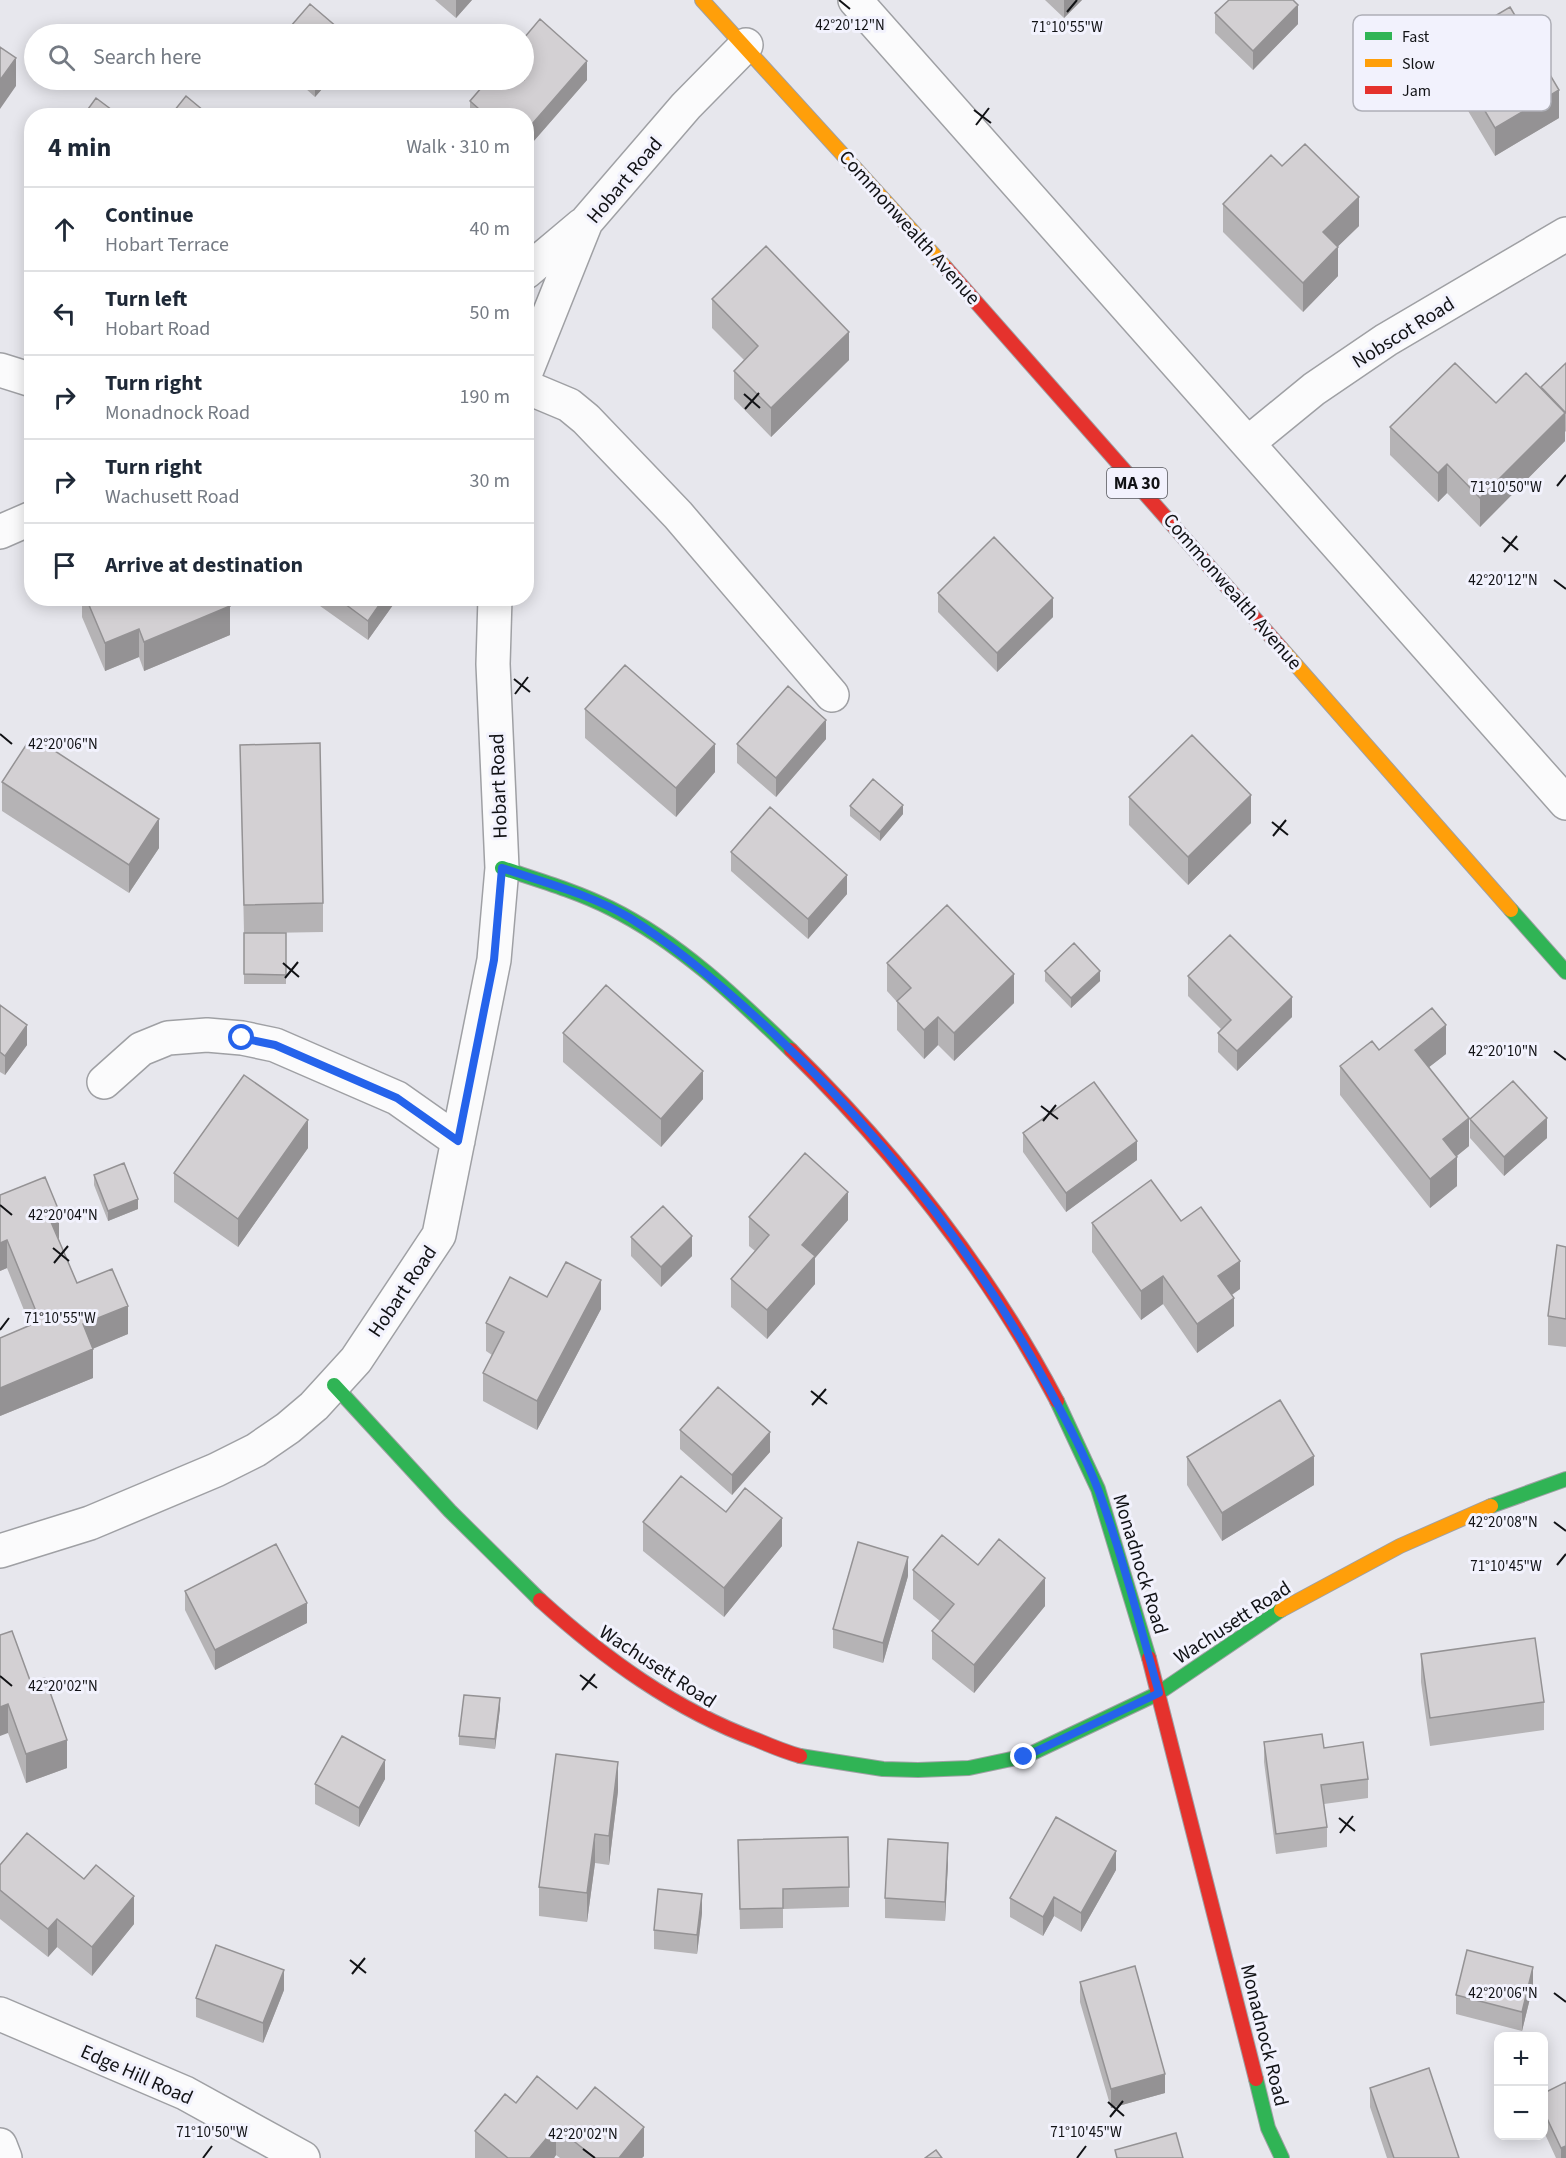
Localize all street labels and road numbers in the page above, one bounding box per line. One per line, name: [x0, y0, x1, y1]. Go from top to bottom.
street label: Hobart Road: [580, 131, 669, 230]
street label: Commonwealth Avenue: [832, 144, 986, 311]
street label: Nobscot Road: [1347, 290, 1460, 375]
road number: MA 30: [1107, 468, 1167, 498]
street label: Commonwealth Avenue: [1156, 507, 1308, 676]
street label: Hobart Road: [483, 733, 515, 839]
street label: Hobart Road: [362, 1240, 444, 1343]
street label: Monadnock Road: [1105, 1491, 1175, 1638]
street label: Wachusett Road: [1169, 1574, 1297, 1671]
street label: Wachusett Road: [593, 1618, 721, 1715]
street label: Monadnock Road: [1233, 1961, 1295, 2109]
street label: Edge Hill Road: [76, 2038, 197, 2112]

